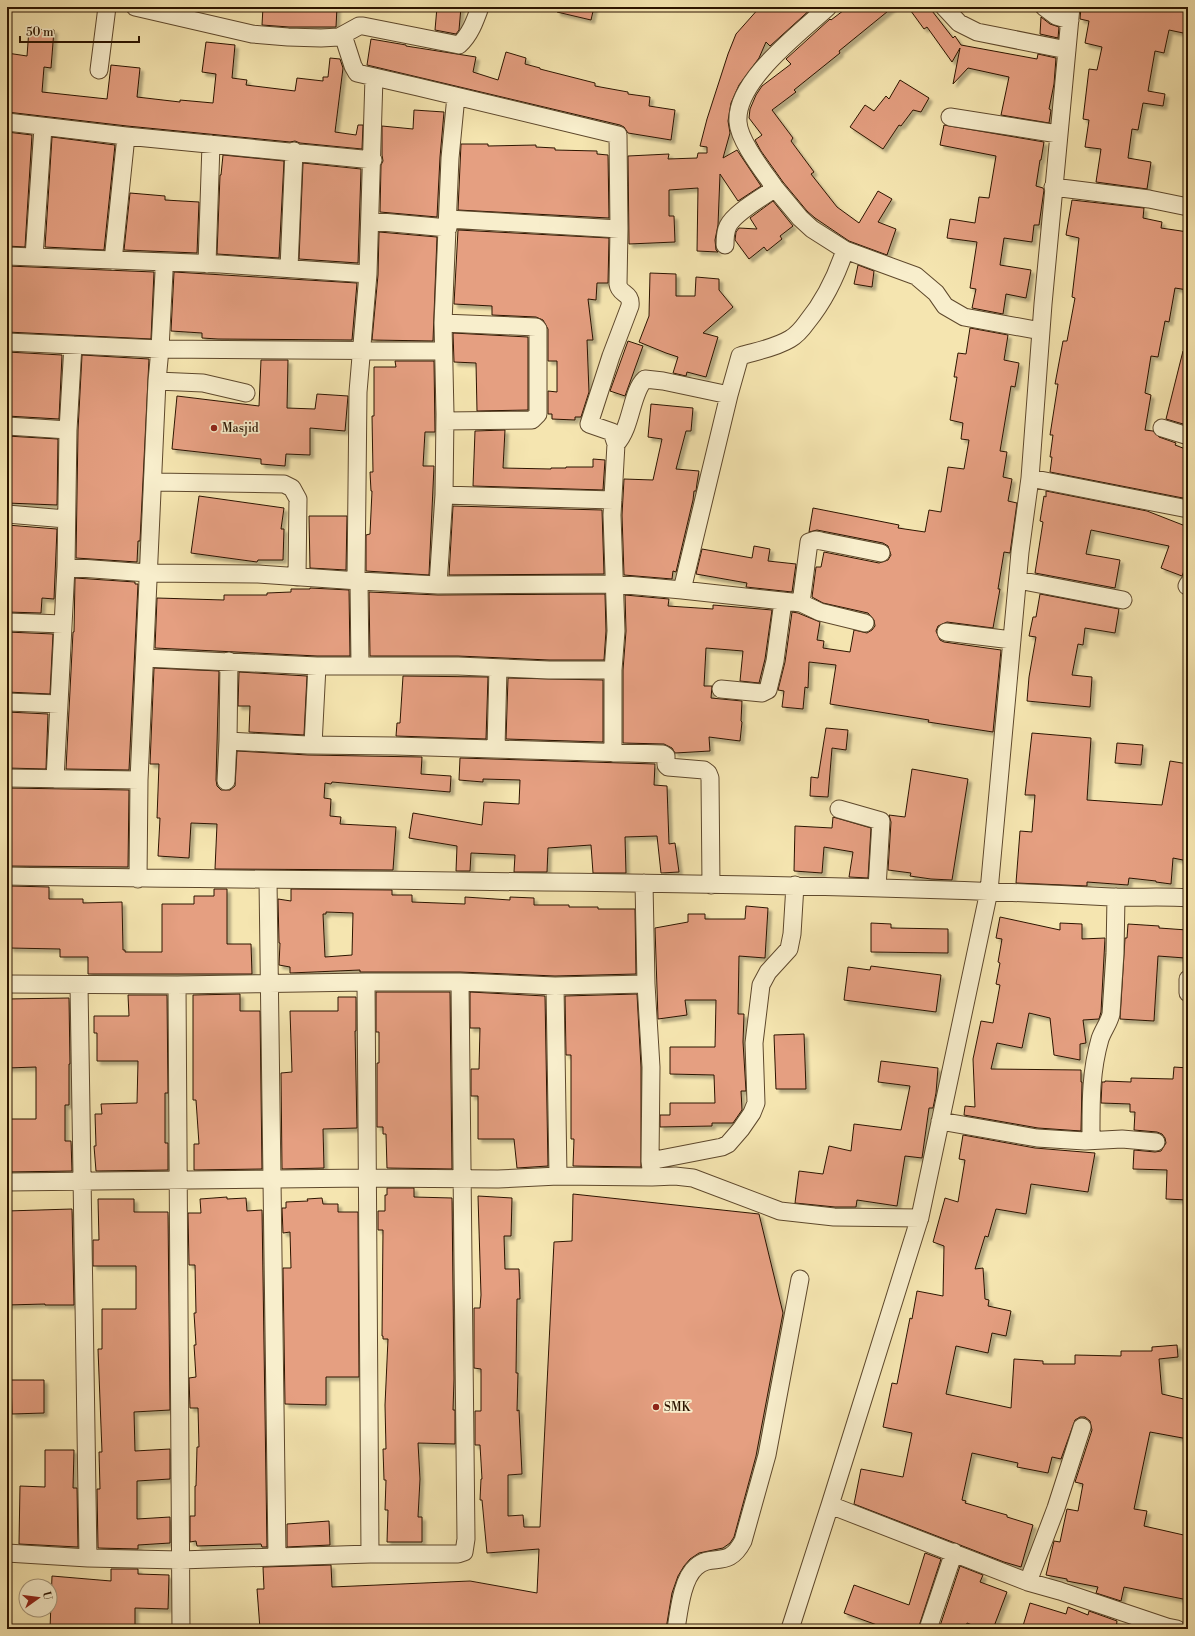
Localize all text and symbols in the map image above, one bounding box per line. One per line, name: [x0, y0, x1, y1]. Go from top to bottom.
scale bar: [20, 18, 139, 44]
text: 50 m: [26, 25, 54, 40]
place label: Masjid: [222, 421, 259, 436]
marker: Masjid: [209, 423, 219, 433]
place label: SMK: [664, 1400, 691, 1415]
marker: SMK: [651, 1402, 661, 1412]
north arrow: [18, 1578, 58, 1618]
text: U: [39, 1590, 55, 1602]

